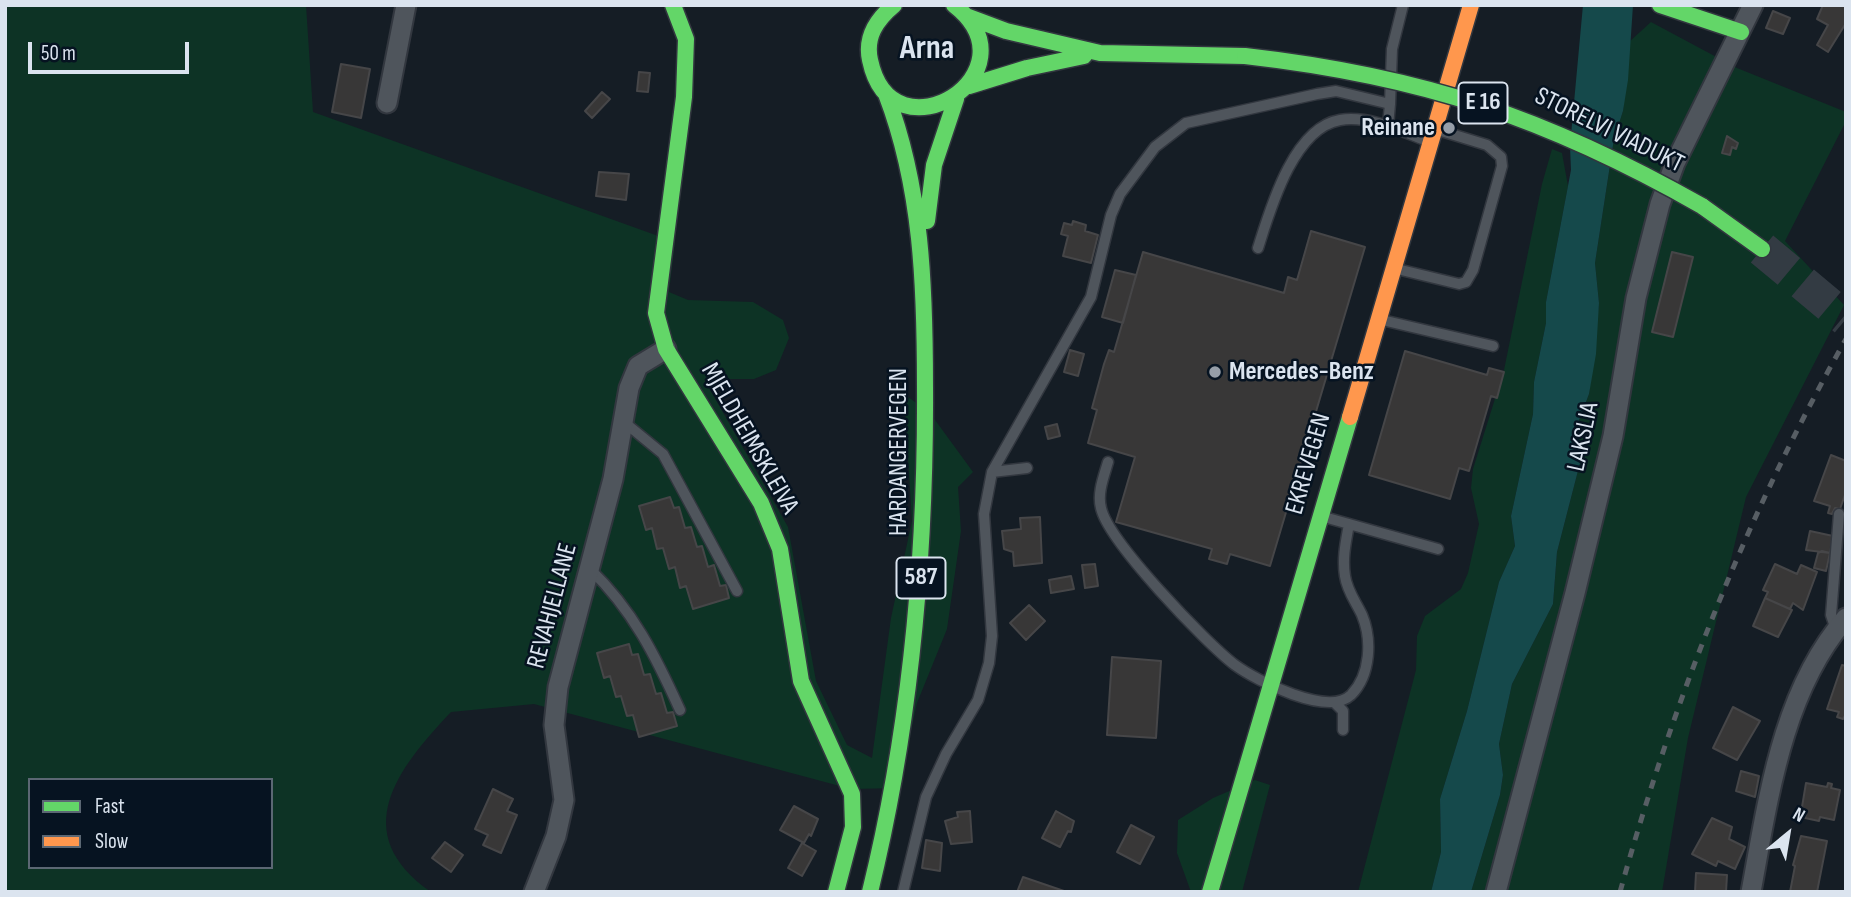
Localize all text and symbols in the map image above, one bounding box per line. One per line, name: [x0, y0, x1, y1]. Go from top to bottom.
scale bar: [32, 28, 192, 72]
district label: Arna: [900, 30, 954, 70]
text: 50 m: [41, 41, 76, 66]
street label: STORELVI VIADUKT: [1529, 81, 1689, 181]
road number: E 16: [1458, 82, 1508, 124]
place label: Reinane: [1361, 112, 1435, 144]
marker: Reinane: [1441, 120, 1457, 136]
place label: Mercedes-Benz: [1229, 356, 1374, 388]
street label: MJELDHEIMSKLEIVA: [693, 358, 805, 520]
marker: Mercedes-Benz: [1207, 364, 1223, 380]
street label: HARDANGERVEGEN: [883, 368, 915, 536]
street label: LAKSLIA: [1561, 400, 1607, 474]
street label: EKREVEGEN: [1280, 410, 1338, 518]
street label: REVAHJELLANE: [521, 540, 585, 672]
road number: 587: [897, 558, 946, 598]
legend: [28, 778, 273, 869]
text: Fast: [95, 794, 125, 819]
north arrow: [1753, 799, 1823, 869]
text: N: [1789, 803, 1809, 828]
text: Slow: [95, 829, 128, 854]

